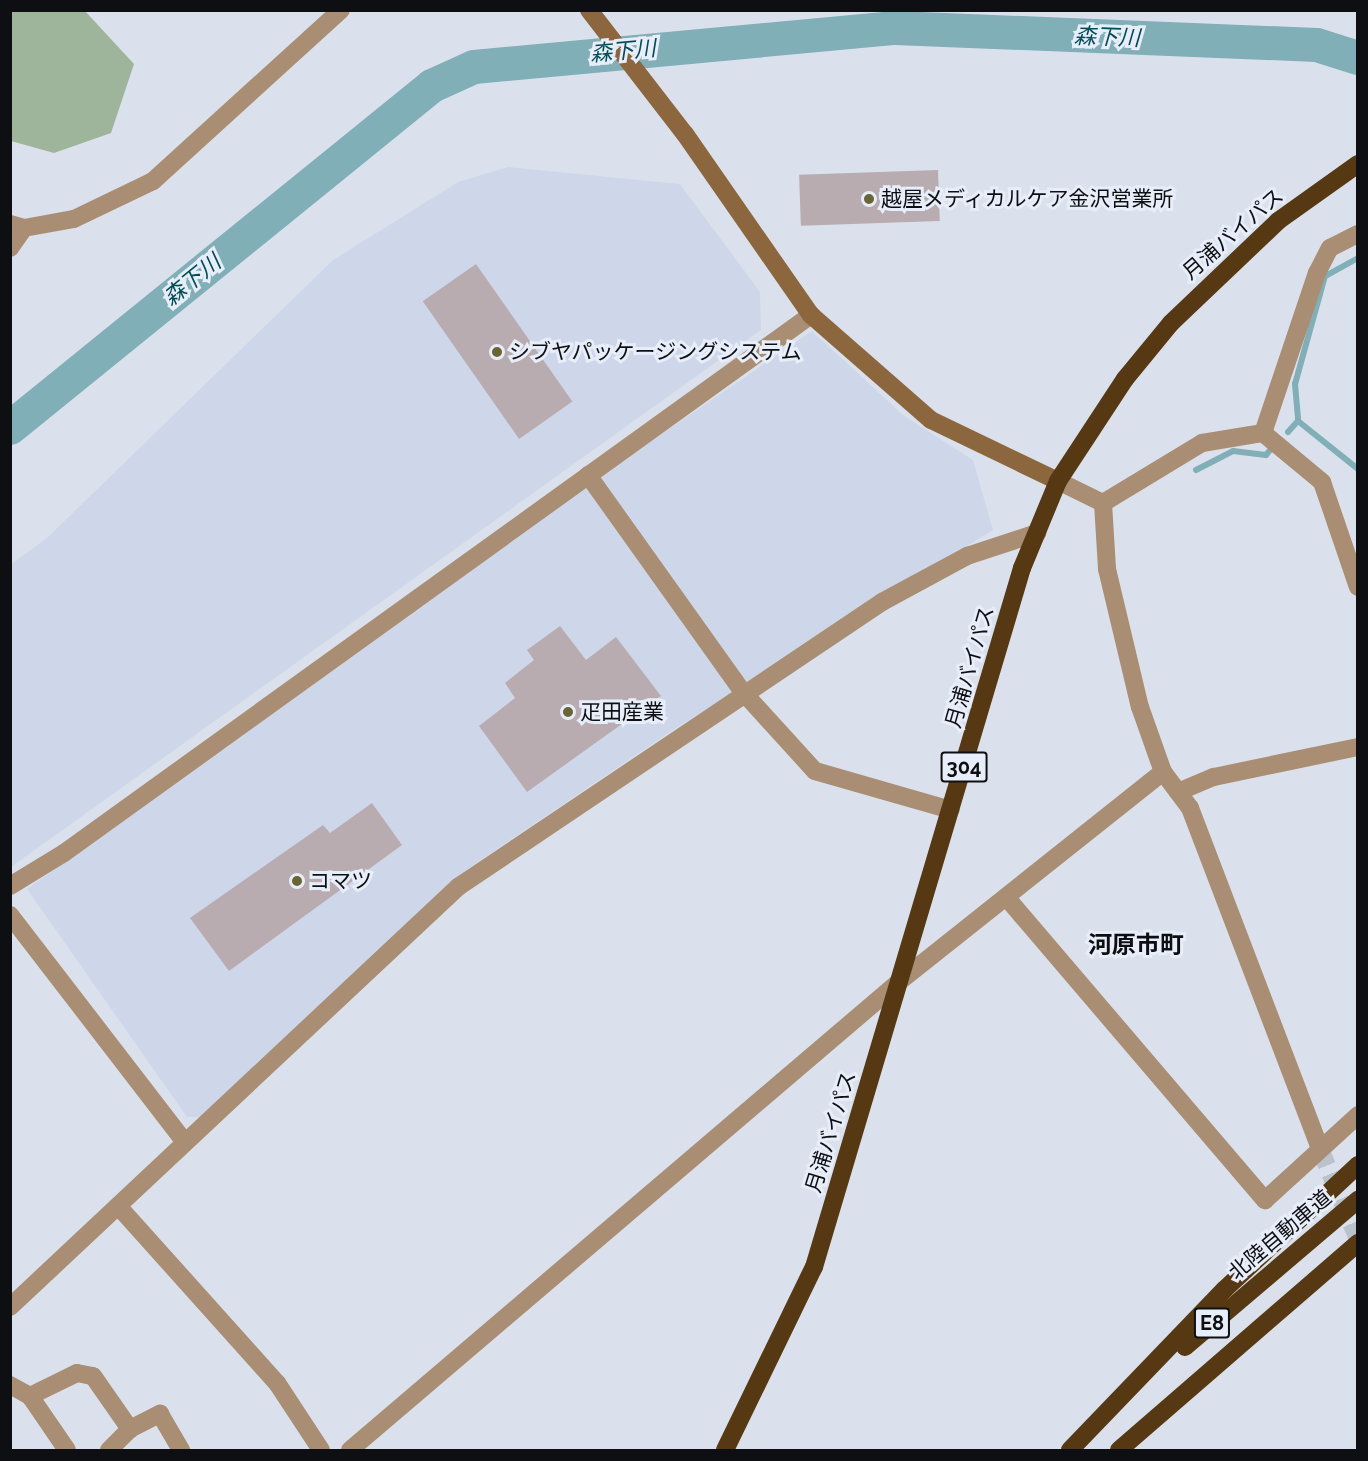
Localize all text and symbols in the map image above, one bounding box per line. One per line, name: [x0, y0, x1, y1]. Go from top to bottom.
water label: 森下川: [1074, 23, 1140, 51]
water label: 森下川: [589, 35, 657, 67]
street label: 月浦バイパス: [1177, 183, 1289, 285]
place label: 越屋メディカルケア金沢営業所: [881, 186, 1175, 212]
marker: 越屋メディカルケア金沢営業所: [862, 192, 876, 206]
water label: 森下川: [158, 249, 226, 311]
place label: シブヤパッケージングシステム: [509, 339, 803, 365]
marker: シブヤパッケージングシステム: [490, 345, 504, 359]
street label: 月浦バイパス: [941, 603, 999, 731]
place label: 疋田産業: [580, 699, 664, 725]
marker: 疋田産業: [561, 705, 575, 719]
road number: 304: [940, 750, 988, 784]
place label: コマツ: [309, 868, 372, 894]
marker: コマツ: [290, 874, 304, 888]
district label: 河原市町: [1088, 931, 1184, 959]
street label: 月浦バイパス: [801, 1068, 861, 1196]
street label: 北陸自動車道: [1224, 1185, 1336, 1285]
road number: E8: [1192, 1306, 1232, 1340]

